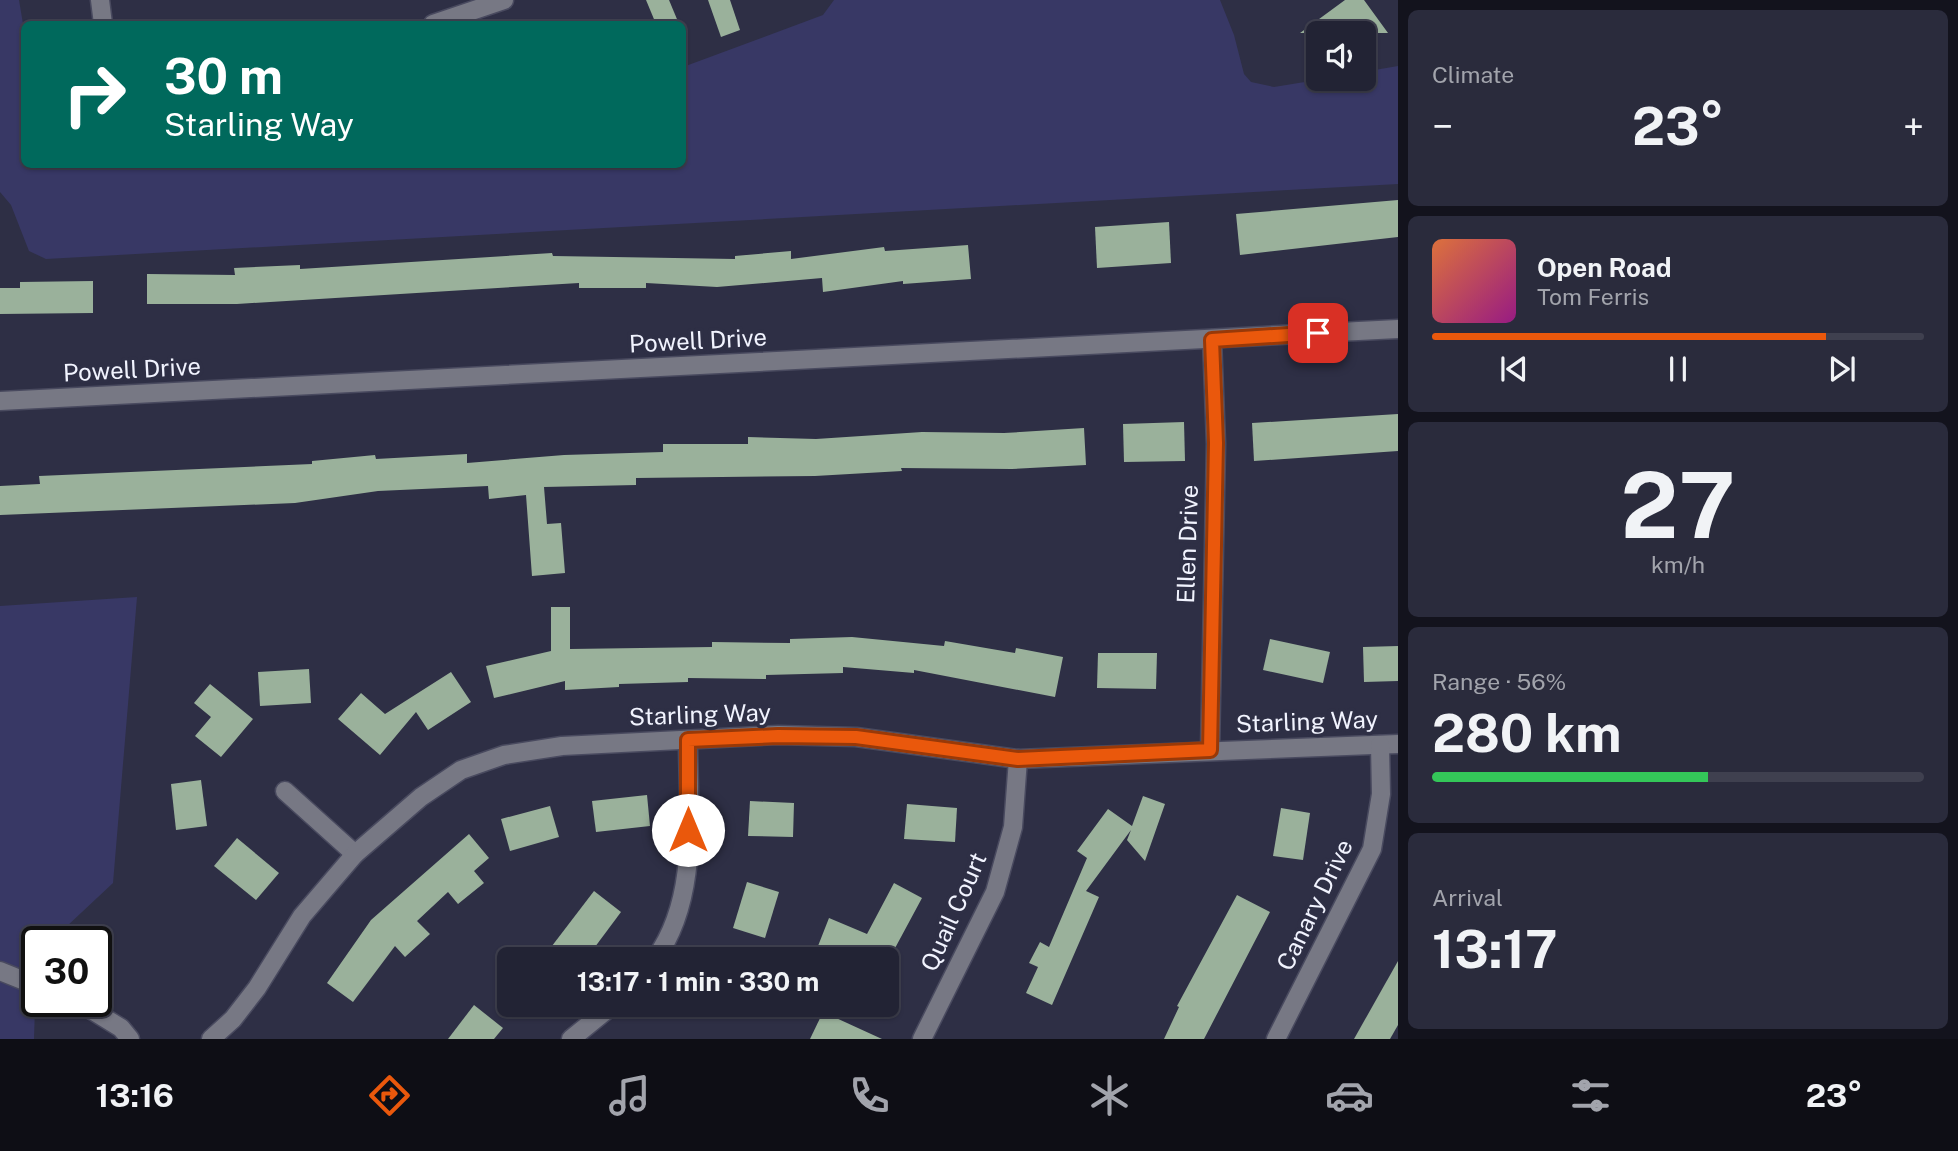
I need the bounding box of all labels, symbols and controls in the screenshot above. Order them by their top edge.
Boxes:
map controls [1306,21,1376,91]
button: sound [1306,21,1376,91]
text: 30 m [164,47,283,105]
icon: right [49,49,140,140]
text: Climate [1432,61,1514,88]
text: 23° [1632,96,1724,157]
text: − [1432,104,1453,149]
text: + [1903,104,1924,149]
text: Starling Way [164,106,354,143]
text: Open Road [1537,252,1672,283]
text: Tom Ferris [1537,283,1649,310]
pin [1288,303,1348,363]
icon: arrive [1299,314,1337,352]
street label: Powell Drive [628,322,768,358]
icon: previous [1495,350,1533,388]
icon: pause [1659,350,1697,388]
icon: next [1823,350,1861,388]
street label: Powell Drive [62,351,202,387]
text: 27 [1621,452,1735,558]
street label: Ellen Drive [1171,484,1203,604]
text: km/h [1651,551,1705,578]
text: Range · 56% [1432,668,1566,695]
street label: Starling Way [628,698,772,730]
text: 280 km [1432,703,1622,764]
street label: Starling Way [1235,705,1379,737]
position arrow [651,793,725,867]
street label: Canary Drive [1270,834,1358,975]
street label: Quail Court [915,848,992,975]
text: Arrival [1432,884,1503,911]
text: 13:17 [1432,919,1558,980]
speed limit sign: 30 [21,926,112,1017]
text: 13:17 · 1 min · 330 m [577,966,819,997]
icon: directions [365,1071,414,1120]
icon: music [605,1071,654,1120]
icon: phone [845,1071,894,1120]
icon: climate [1085,1071,1134,1120]
icon: car [1325,1071,1374,1120]
icon: filters [1566,1071,1615,1120]
text: 13:16 [96,1077,174,1114]
text: 23° [1806,1077,1862,1114]

